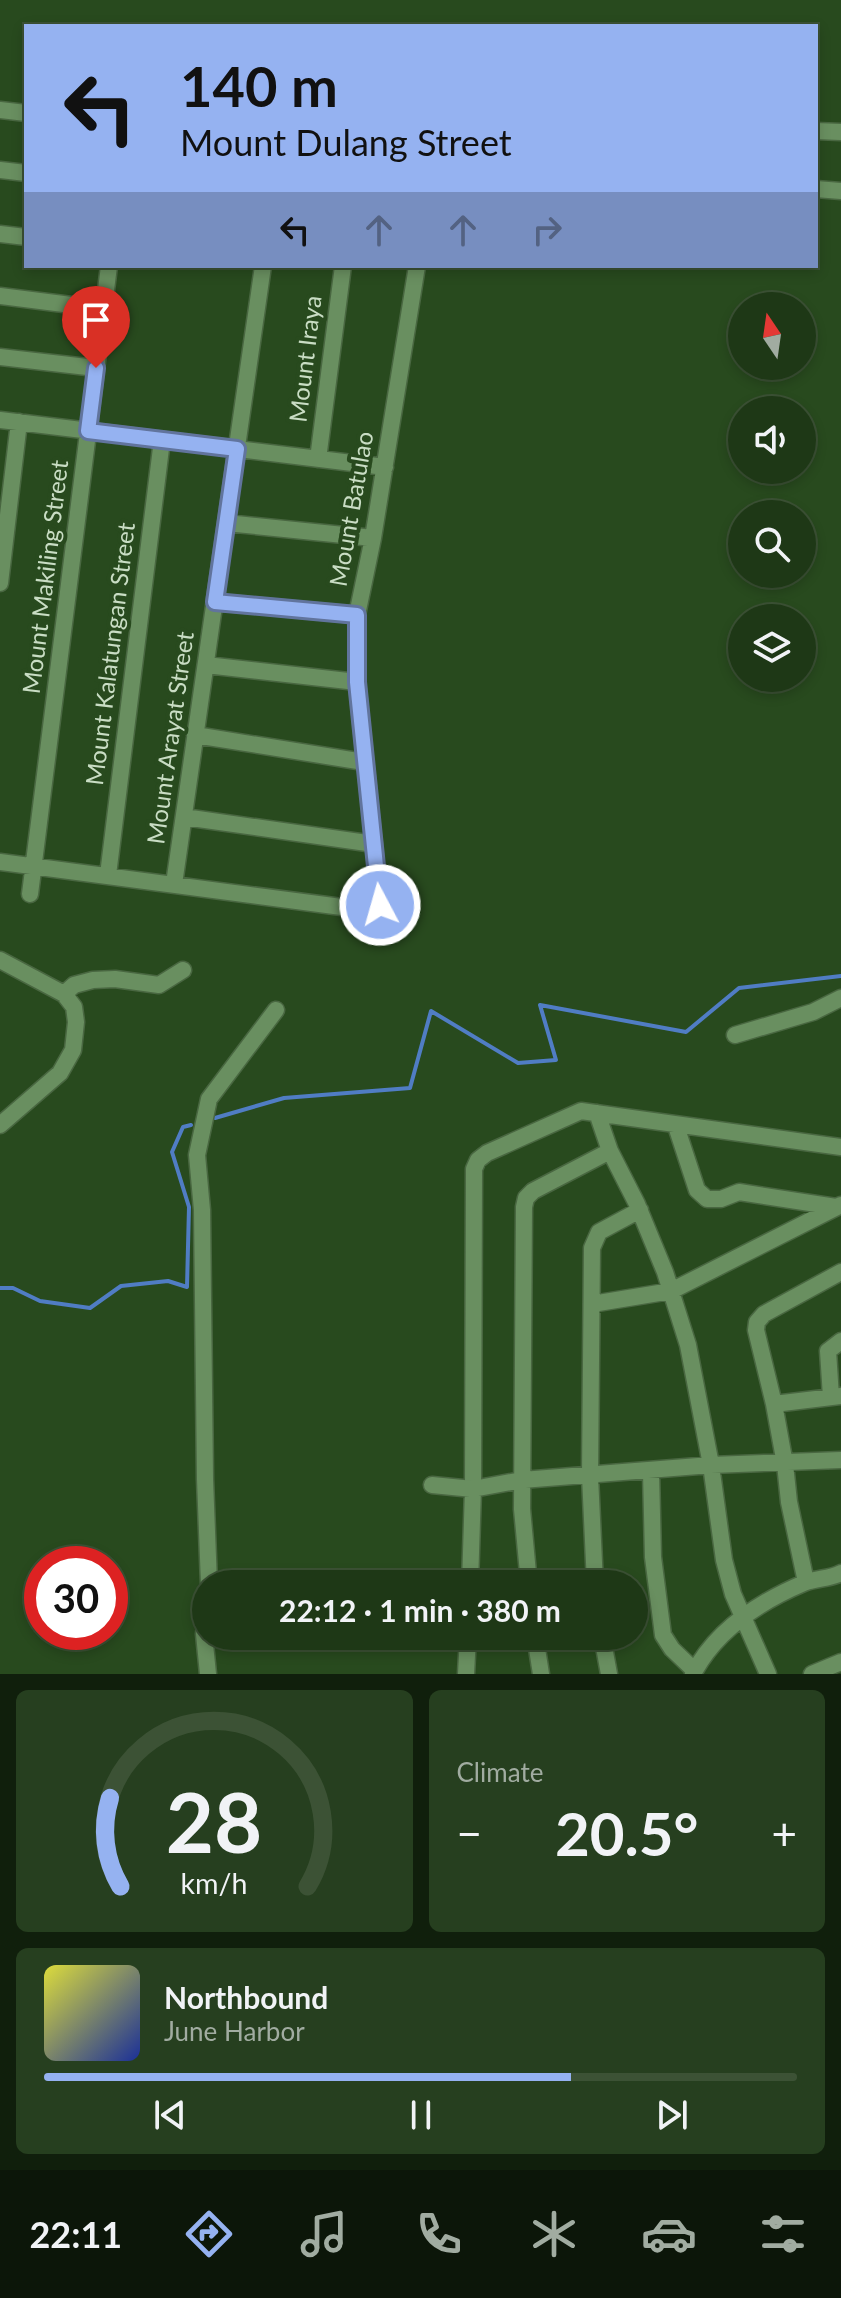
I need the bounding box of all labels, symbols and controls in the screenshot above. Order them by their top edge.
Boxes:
text: 140 m [180,52,338,119]
icon: left [48,56,152,160]
text: Mount Dulang Street [180,120,512,164]
icon: left [273,208,317,252]
icon: ahead [357,208,401,252]
icon: ahead [441,208,485,252]
icon: right [525,208,569,252]
pin [62,286,130,368]
north arrow [728,292,816,380]
map controls [728,292,816,692]
street label: Mount Iraya [282,294,327,424]
icon: arrive [74,298,118,342]
button: sound [728,396,816,484]
street label: Mount Batulao [323,429,378,589]
street label: Mount Makiling Street [16,458,73,695]
button: search [728,500,816,588]
street label: Mount Kalatungan Street [79,520,140,787]
button: layers [728,604,816,692]
street label: Mount Arayat Street [140,629,199,846]
position arrow [338,863,422,947]
speed limit sign: 30 [24,1546,128,1650]
text: 22:12 · 1 min · 380 m [279,1592,561,1628]
text: Climate [457,1756,543,1788]
text: 28 [166,1771,263,1871]
text: 20.5° [555,1797,699,1869]
text: − [457,1807,482,1859]
text: + [771,1807,797,1859]
text: km/h [181,1866,248,1900]
text: Northbound [164,1979,328,2015]
text: June Harbor [164,2015,305,2047]
icon: previous [148,2093,192,2137]
icon: pause [399,2093,443,2137]
icon: next [650,2093,694,2137]
icon: directions [181,2206,237,2262]
icon: music [296,2206,352,2262]
icon: phone [411,2206,467,2262]
icon: climate [526,2206,582,2262]
icon: car [641,2206,697,2262]
icon: filters [755,2206,811,2262]
text: 22:11 [29,2212,122,2256]

